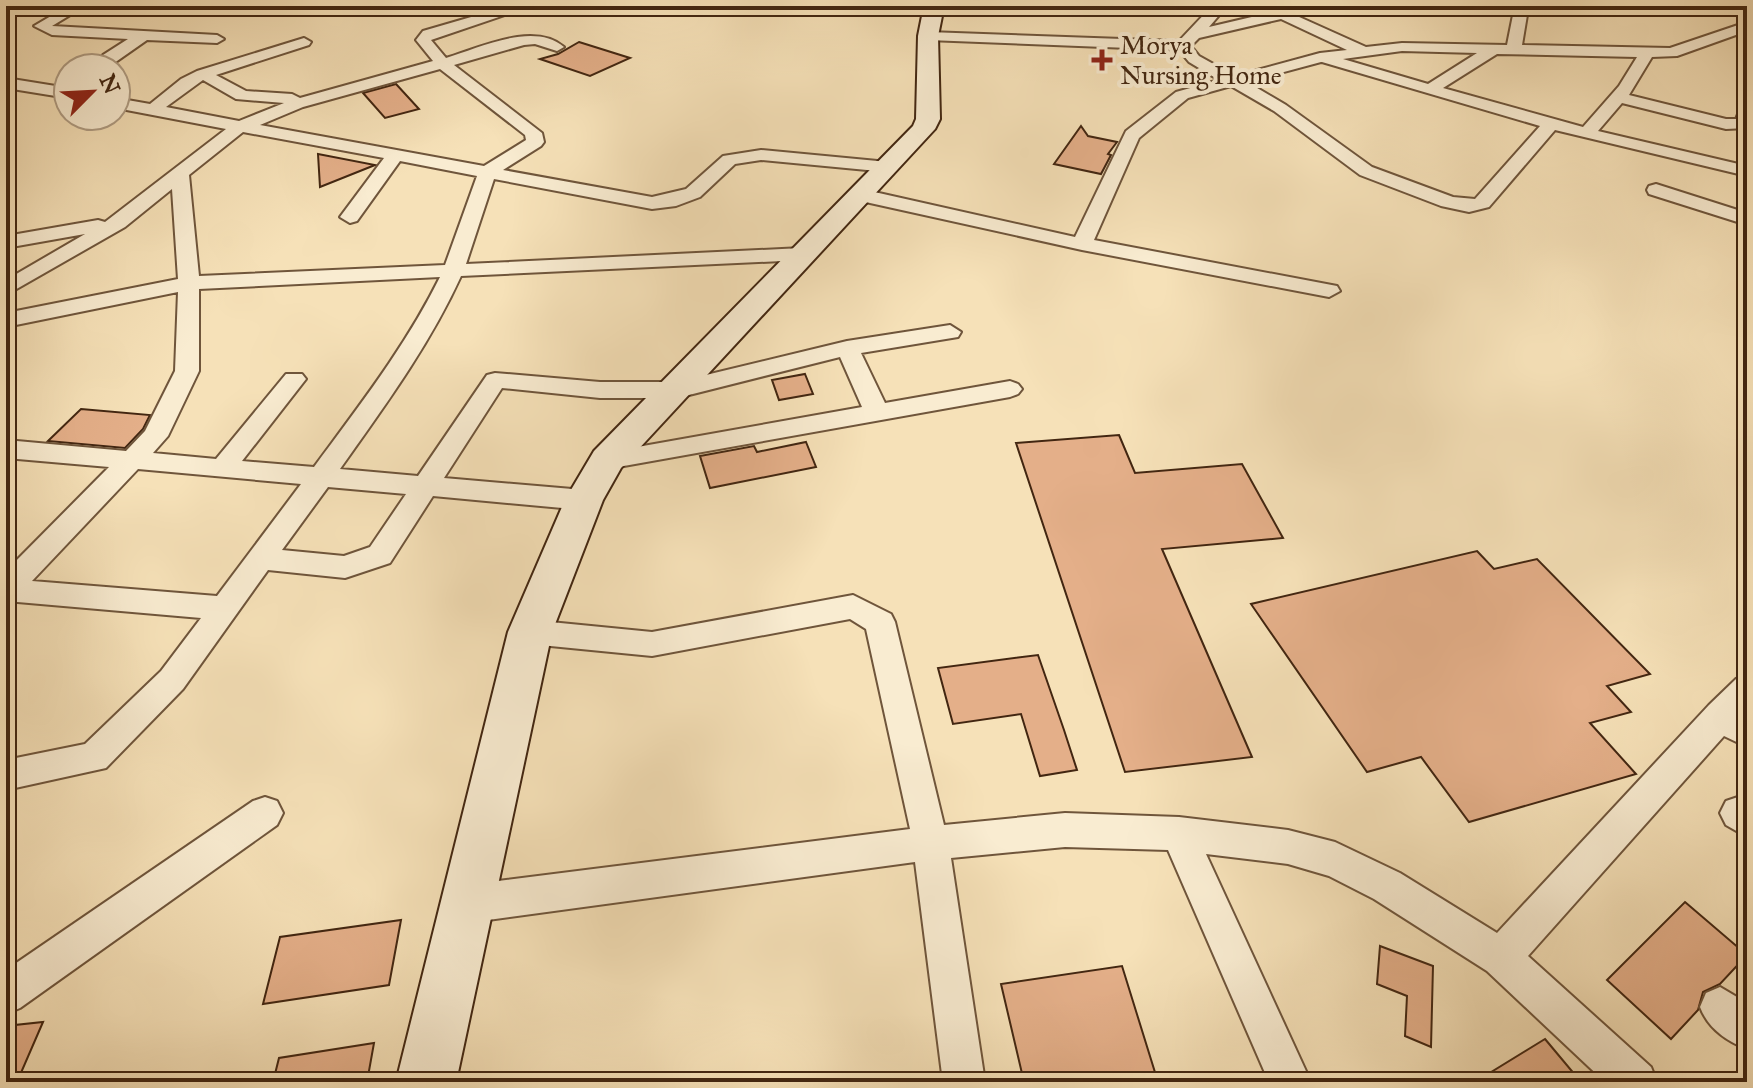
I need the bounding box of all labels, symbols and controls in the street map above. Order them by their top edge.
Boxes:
place label: Morya Nursing Home [1120,29,1282,91]
marker: Morya Nursing Home [1091,49,1113,71]
north arrow [52,52,132,132]
text: N [94,70,126,98]

